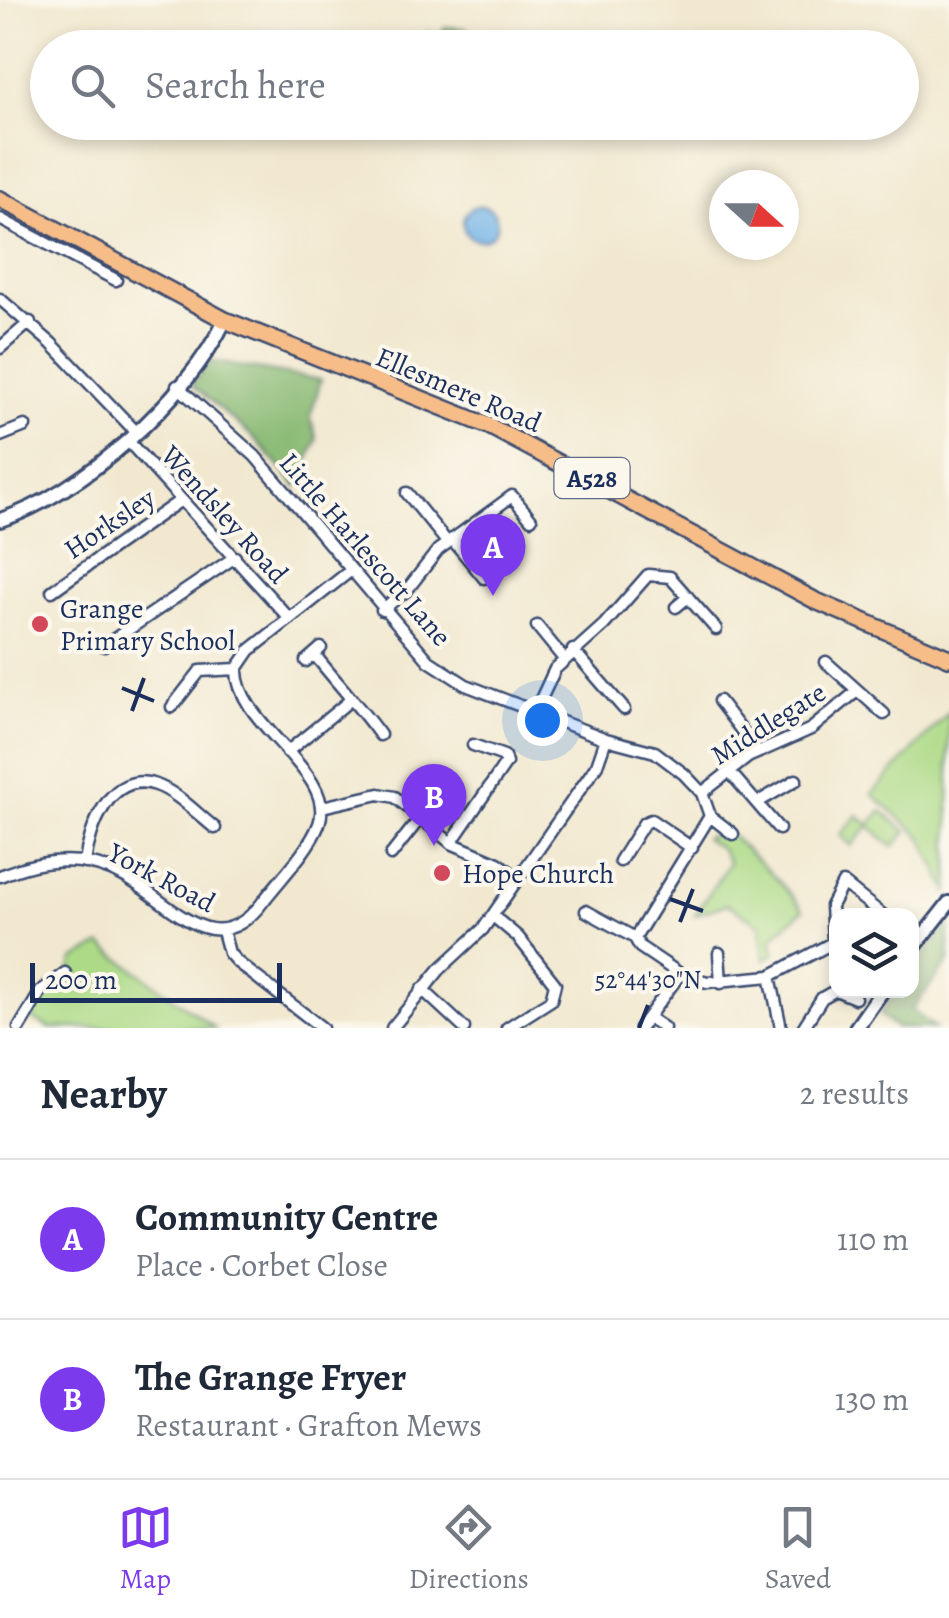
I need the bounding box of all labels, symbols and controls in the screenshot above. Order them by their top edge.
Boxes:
search box [30,30,919,140]
icon: search [65,58,120,113]
text: Search here [145,59,326,111]
north arrow [709,170,799,260]
street label: Ellesmere Road [370,338,548,442]
street label: Wendsley Road [151,437,297,593]
street label: Little Harlescott Lane [271,445,460,655]
road number: A528 [554,458,630,498]
street label: Horksley [57,479,163,568]
pin: A [460,514,526,596]
place label: Grange Primary School [60,590,235,660]
marker: Grange Primary School [29,613,51,635]
street label: Middlegate [704,674,833,774]
your location [517,695,568,746]
pin: B [402,764,466,846]
street label: York Road [100,833,223,922]
place label: Hope Church [462,855,614,893]
marker: Hope Church [431,862,453,884]
map controls [829,908,919,998]
button: layers [829,908,919,998]
scale bar [30,958,282,1003]
text: 200 m [45,961,117,999]
text: 52°44'30"N [595,963,701,997]
text: Nearby [40,1065,167,1122]
text: 2 results [800,1071,909,1115]
text: Community Centre [135,1191,438,1243]
text: A [62,1217,83,1261]
text: 110 m [837,1217,909,1261]
text: Place · Corbet Close [135,1243,388,1287]
text: The Grange Fryer [135,1351,406,1403]
text: B [62,1377,83,1421]
text: 130 m [835,1377,909,1421]
text: Restaurant · Grafton Mews [135,1403,482,1447]
tab: Map [118,1500,173,1598]
tab: Directions [409,1500,529,1598]
tab: Saved [765,1500,831,1598]

